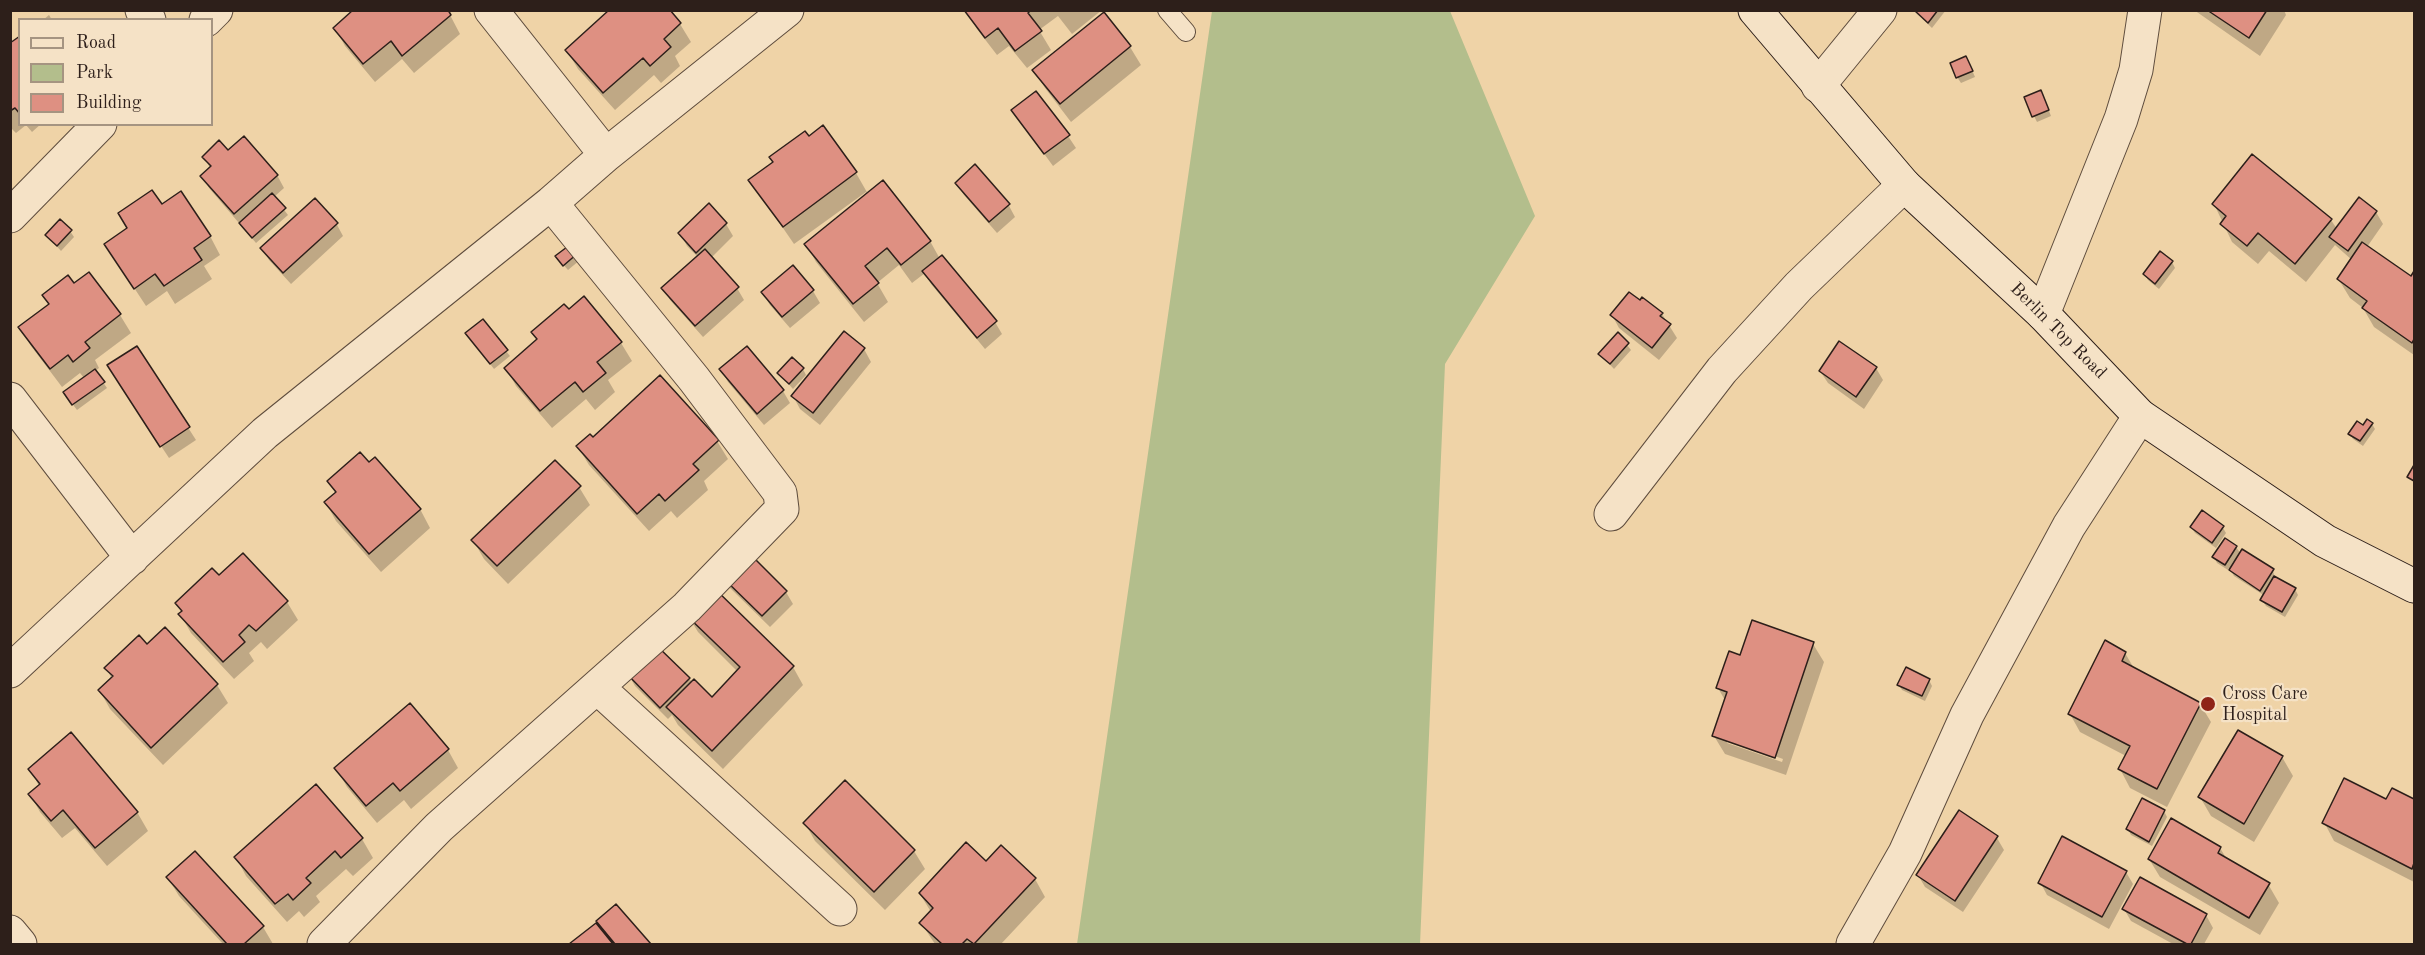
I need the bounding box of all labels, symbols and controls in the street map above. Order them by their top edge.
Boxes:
legend [18,18,213,126]
text: Road [76,34,116,52]
text: Park [76,64,113,82]
text: Building [76,94,141,112]
street label: Berlin Top Road [2005,278,2111,384]
place label: Cross Care Hospital [2222,683,2308,726]
marker: Cross Care Hospital [2199,695,2217,713]

